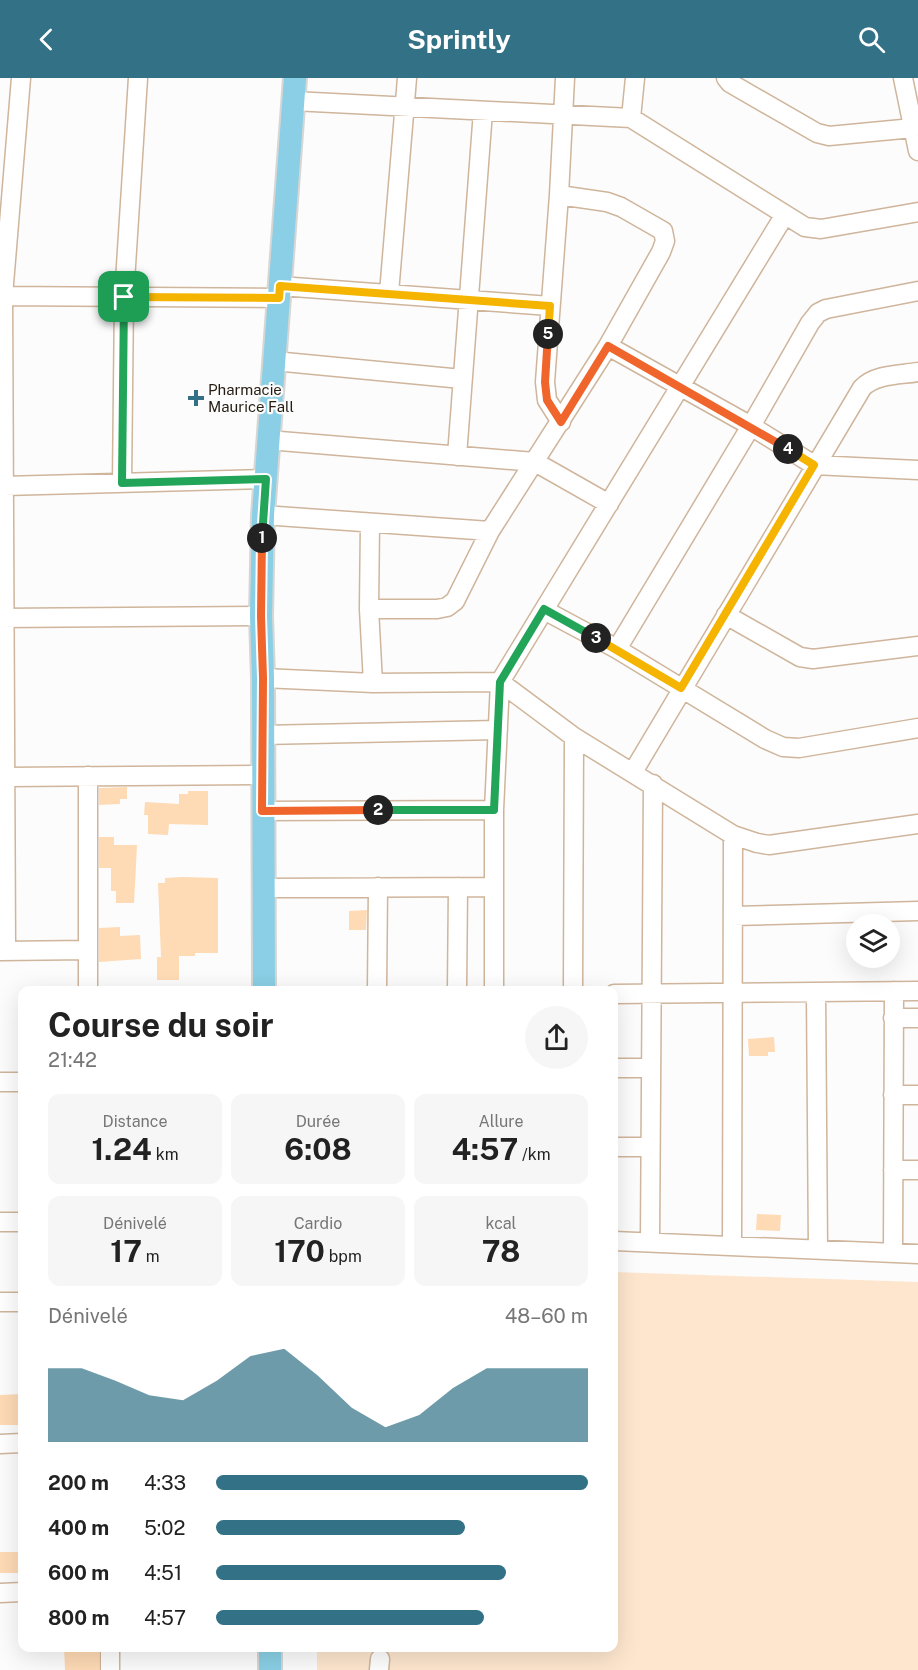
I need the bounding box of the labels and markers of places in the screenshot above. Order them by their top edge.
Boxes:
pin [98,271,149,322]
pin: 5 [533,319,563,349]
place label: Pharmacie Maurice Fall [208,381,294,415]
marker: Pharmacie Maurice Fall [189,391,203,405]
pin: 4 [773,434,803,464]
pin: 1 [247,523,277,553]
pin: 3 [581,623,611,653]
pin: 2 [363,795,393,825]

